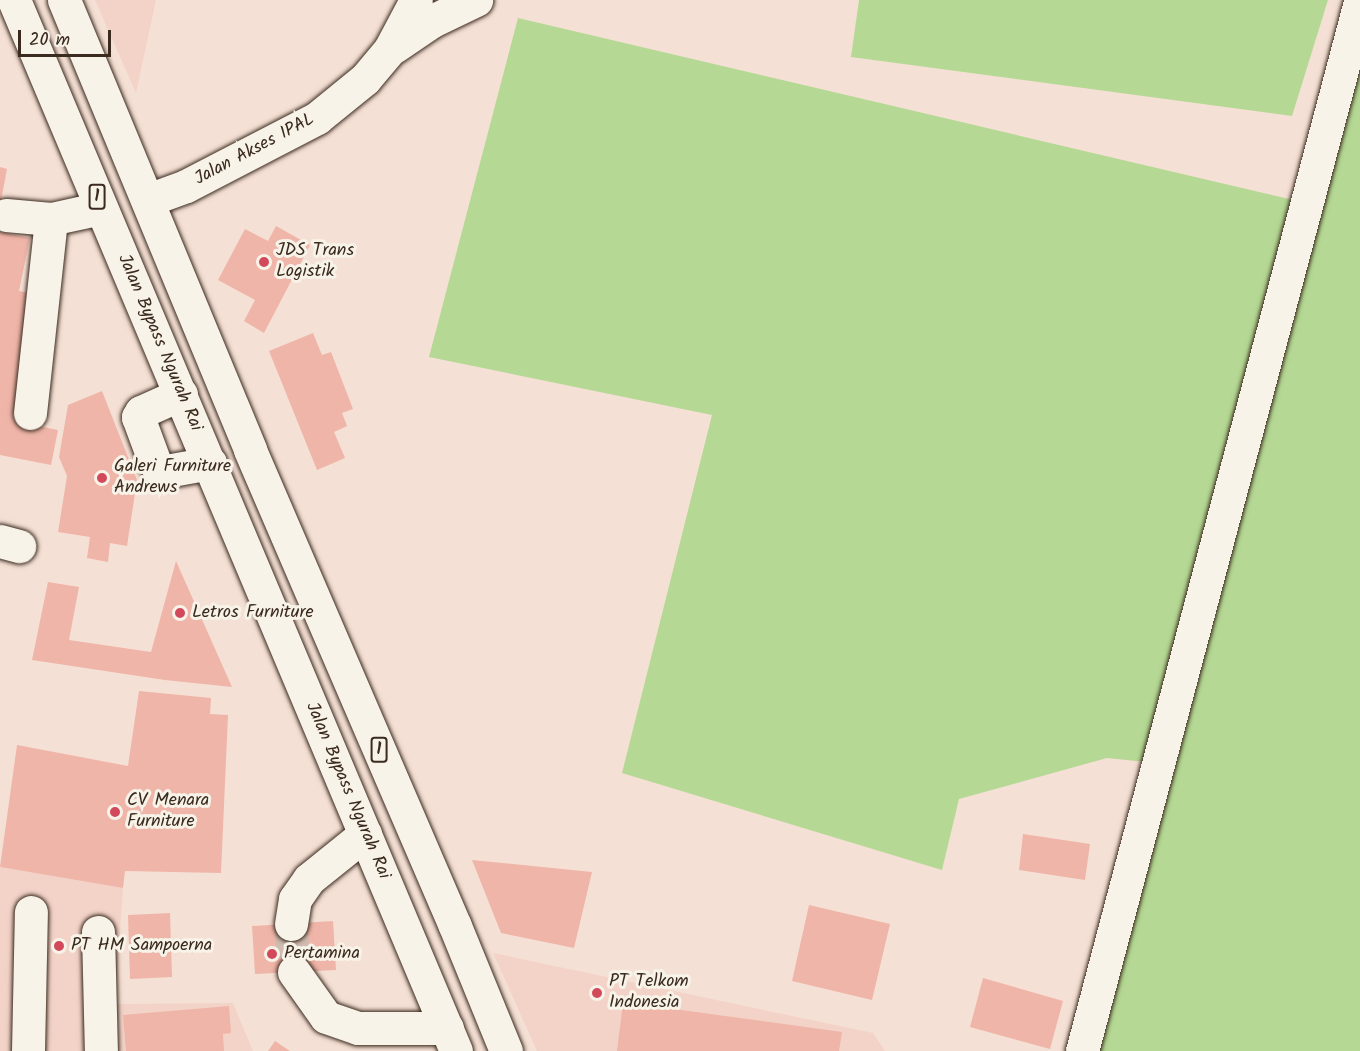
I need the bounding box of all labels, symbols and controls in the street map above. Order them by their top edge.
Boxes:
scale bar [21,18,114,56]
text: 20 m [29,26,70,55]
street label: Jalan Akses IPAL [191,109,319,191]
road number: 1 [88,184,106,210]
place label: JDS Trans Logistik [276,241,354,284]
street label: Jalan Bypass Ngurah Rai [112,251,206,435]
marker: JDS Trans Logistik [257,255,271,269]
place label: Galeri Furniture Andrews [114,457,231,500]
marker: Galeri Furniture Andrews [95,471,109,485]
place label: Letros Furniture [192,602,313,624]
marker: Letros Furniture [173,606,187,620]
street label: Jalan Bypass Ngurah Rai [300,699,394,883]
road number: 1 [370,737,388,763]
place label: CV Menara Furniture [127,791,209,834]
marker: CV Menara Furniture [108,805,122,819]
place label: PT HM Sampoerna [71,935,212,957]
marker: PT HM Sampoerna [52,939,66,953]
place label: Pertamina [284,943,360,965]
marker: Pertamina [265,947,279,961]
place label: PT Telkom Indonesia [609,972,689,1014]
marker: PT Telkom Indonesia [590,986,604,1000]

